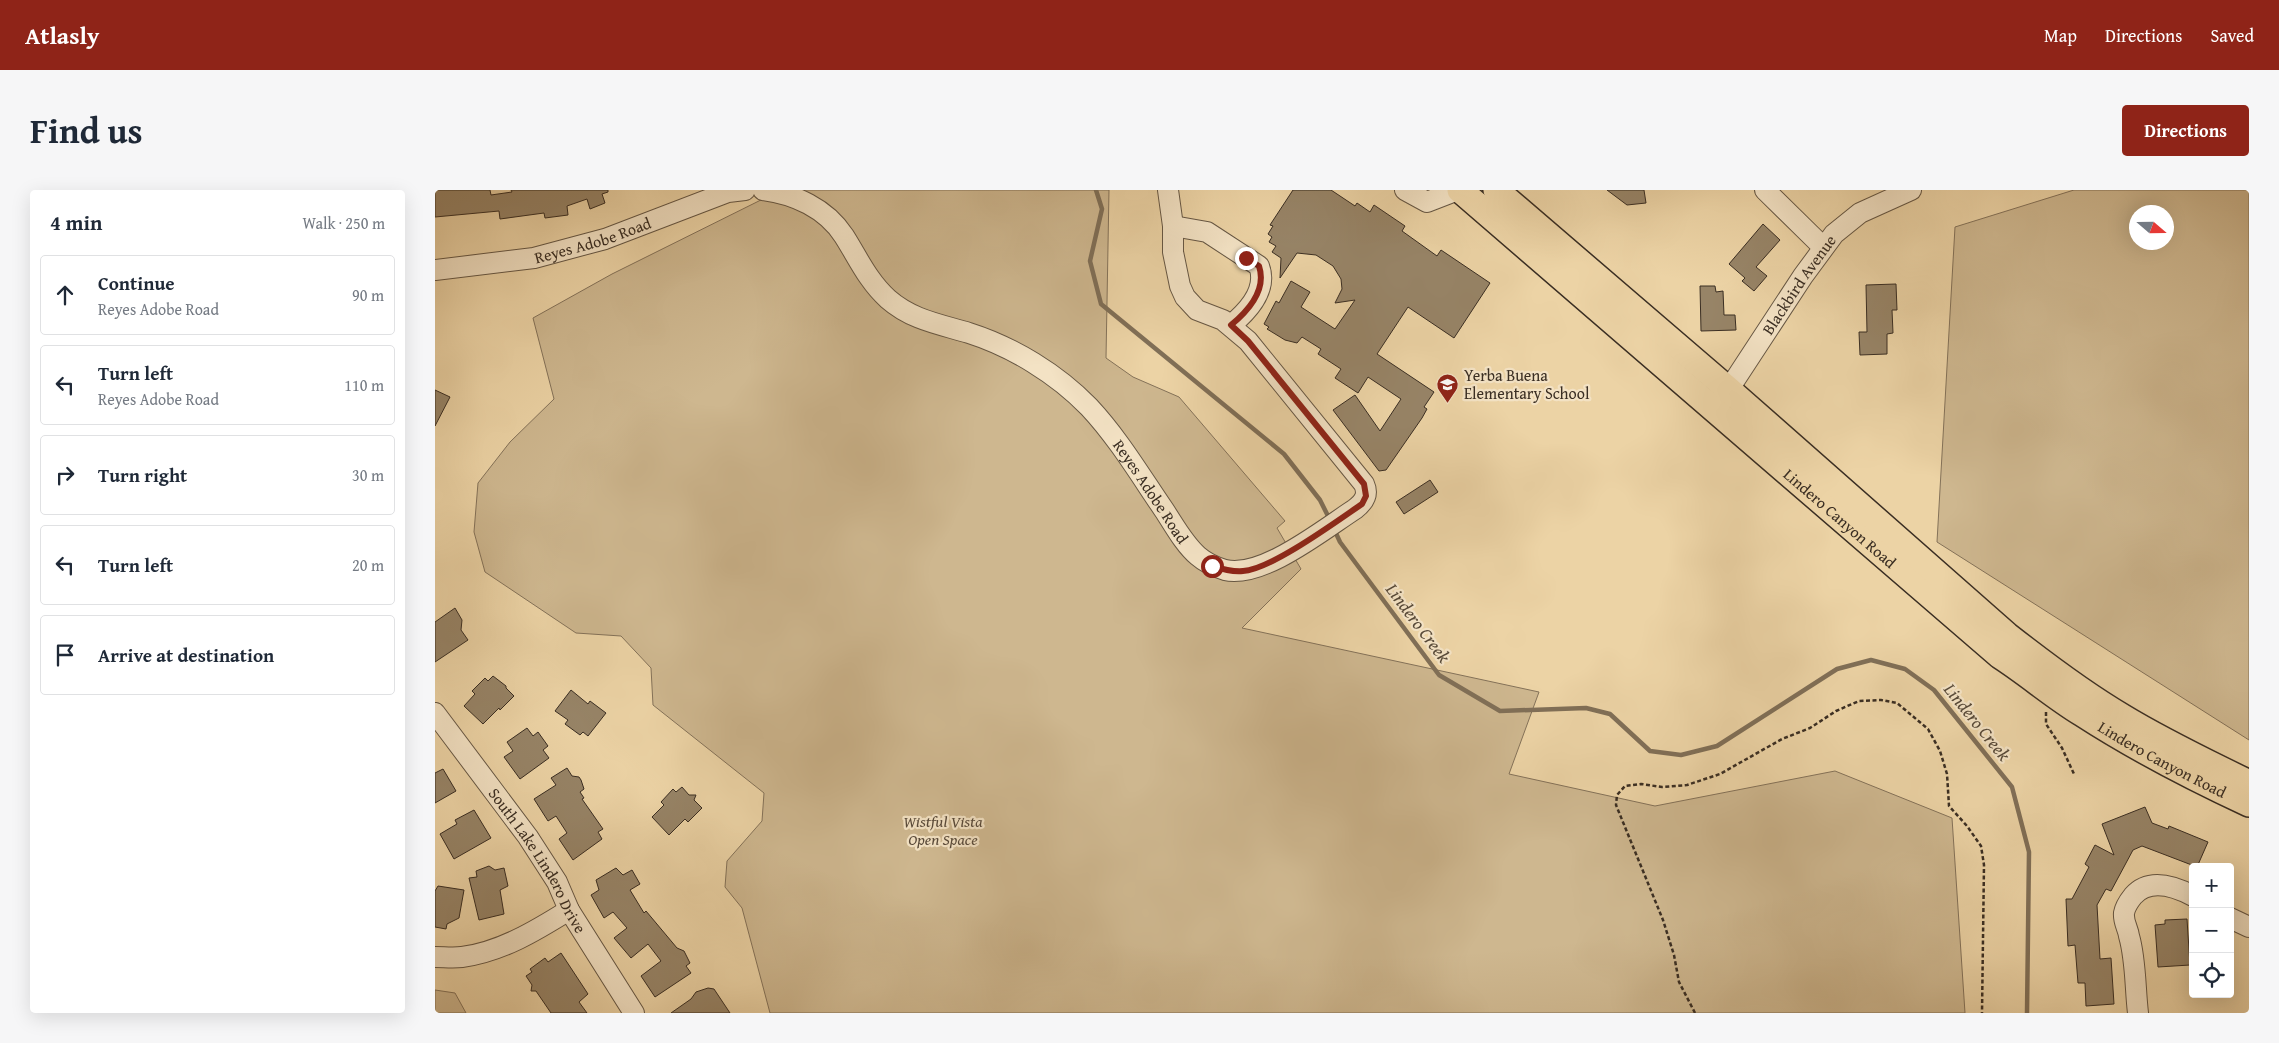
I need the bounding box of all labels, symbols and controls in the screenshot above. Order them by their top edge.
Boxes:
text: Atlasly [25,18,99,53]
text: Map [2044,22,2077,49]
text: Directions [2105,22,2182,49]
text: Saved [2210,22,2254,49]
text: Find us [30,105,143,156]
button: Directions [2122,105,2249,156]
north arrow [2129,205,2174,250]
text: 4 min [50,207,102,238]
street label: Reyes Adobe Road [532,210,655,269]
text: Walk · 250 m [302,211,385,235]
street label: Blackbird Avenue [1756,230,1842,339]
route end [1235,247,1258,270]
text: Continue [98,269,175,297]
icon: ahead [51,281,79,309]
text: 90 m [352,283,384,307]
text: Reyes Adobe Road [98,297,219,321]
text: Turn left [98,359,173,387]
place label: Yerba Buena Elementary School [1464,363,1590,405]
icon: left [51,371,79,399]
school or university icon: Yerba Buena Elementary School [1436,372,1460,403]
text: 110 m [344,373,384,397]
text: Reyes Adobe Road [98,387,219,411]
street label: Reyes Adobe Road [1107,434,1195,549]
icon: right [51,461,79,489]
text: Turn right [98,461,187,489]
street label: Lindero Canyon Road [1778,462,1902,574]
text: 30 m [352,463,384,487]
icon: left [51,551,79,579]
text: Turn left [98,551,173,579]
text: 20 m [352,553,384,577]
route start [1201,555,1224,578]
water label: Lindero Creek [1379,576,1458,669]
icon: arrive [51,641,79,669]
text: Arrive at destination [98,641,274,669]
water label: Lindero Creek [1937,676,2018,767]
street label: Lindero Canyon Road [2094,715,2231,804]
street label: South Lake Lindero Drive [483,782,593,938]
park label: Wistful Vista Open Space [903,809,983,851]
map controls [2189,863,2234,998]
button: + [2189,863,2234,908]
button: − [2189,908,2234,953]
button: locate [2189,953,2234,998]

